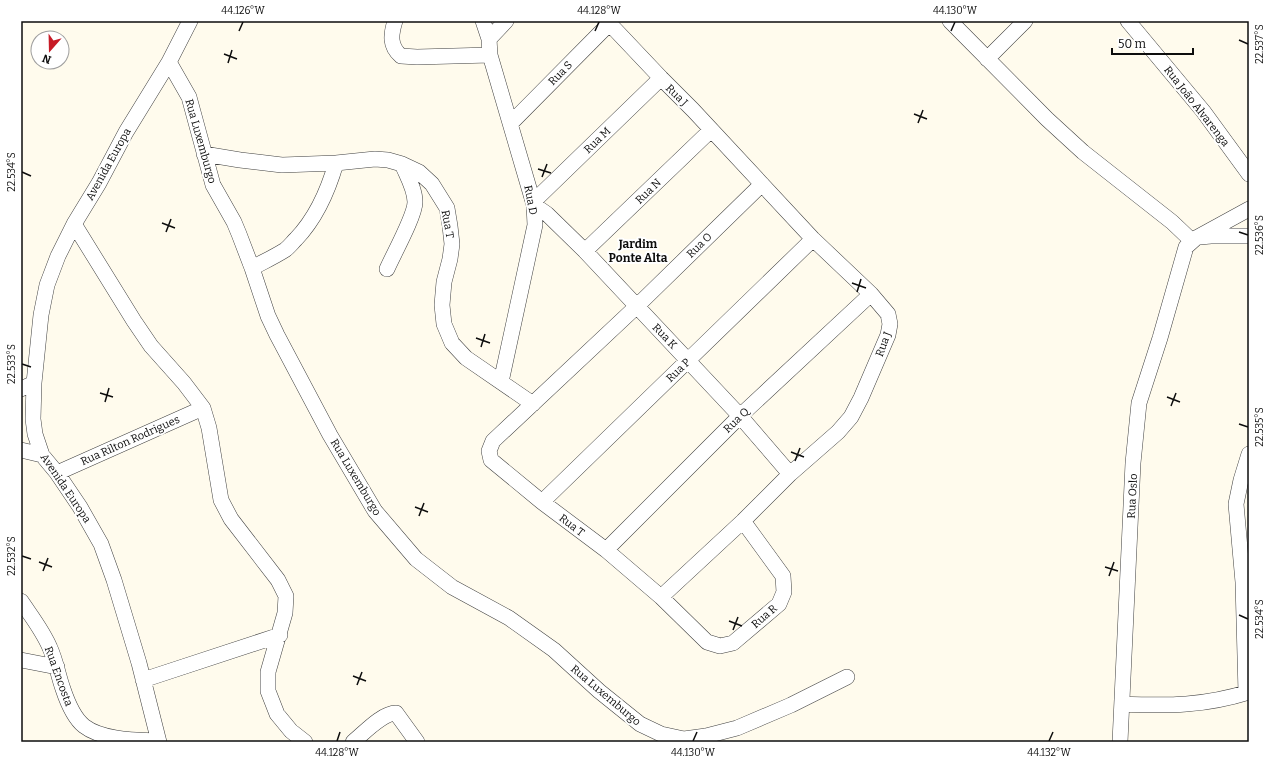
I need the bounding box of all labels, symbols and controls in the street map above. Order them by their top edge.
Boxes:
text: 44.126°W [221,5,265,17]
text: 44.128°W [577,5,622,17]
text: 44.130°W [933,5,978,17]
text: 22.537°S [1254,24,1266,64]
north arrow [30,30,70,70]
scale bar [1112,30,1193,56]
text: 50 m [1118,37,1147,51]
text: N [40,51,53,66]
street label: Rua S [546,59,575,88]
street label: Rua João Alvarenga [1161,64,1232,149]
street label: Rua J [663,82,691,109]
street label: Rua Luxemburgo [182,97,219,185]
street label: Rua M [581,124,613,156]
street label: Avenida Europa [83,126,134,203]
text: 22.534°S [6,152,18,192]
street label: Rua N [633,176,664,207]
street label: Rua D [521,184,540,216]
street label: Rua T [439,209,456,240]
text: 22.536°S [1254,215,1266,255]
street label: Rua O [684,230,715,261]
district label: Jardim Ponte Alta [609,237,668,265]
street label: Rua K [650,321,680,352]
street label: Rua J [873,330,894,359]
text: 22.533°S [6,344,18,384]
street label: Rua P [664,355,693,385]
street label: Rua Q [721,405,752,436]
text: 22.535°S [1254,407,1266,447]
street label: Rua Rilton Rodrigues [79,413,182,468]
street label: Rua Luxemburgo [328,437,384,518]
street label: Avenida Europa [38,451,94,525]
street label: Rua Oslo [1125,473,1140,519]
street label: Rua T [556,512,587,540]
text: 22.532°S [6,536,18,576]
text: 22.534°S [1254,599,1266,639]
street label: Rua R [749,601,780,631]
street label: Rua Encosta [42,644,75,708]
street label: Rua Luxemburgo [568,662,643,728]
text: 44.128°W [315,747,360,759]
text: 44.130°W [671,747,716,759]
text: 44.132°W [1027,747,1071,759]

